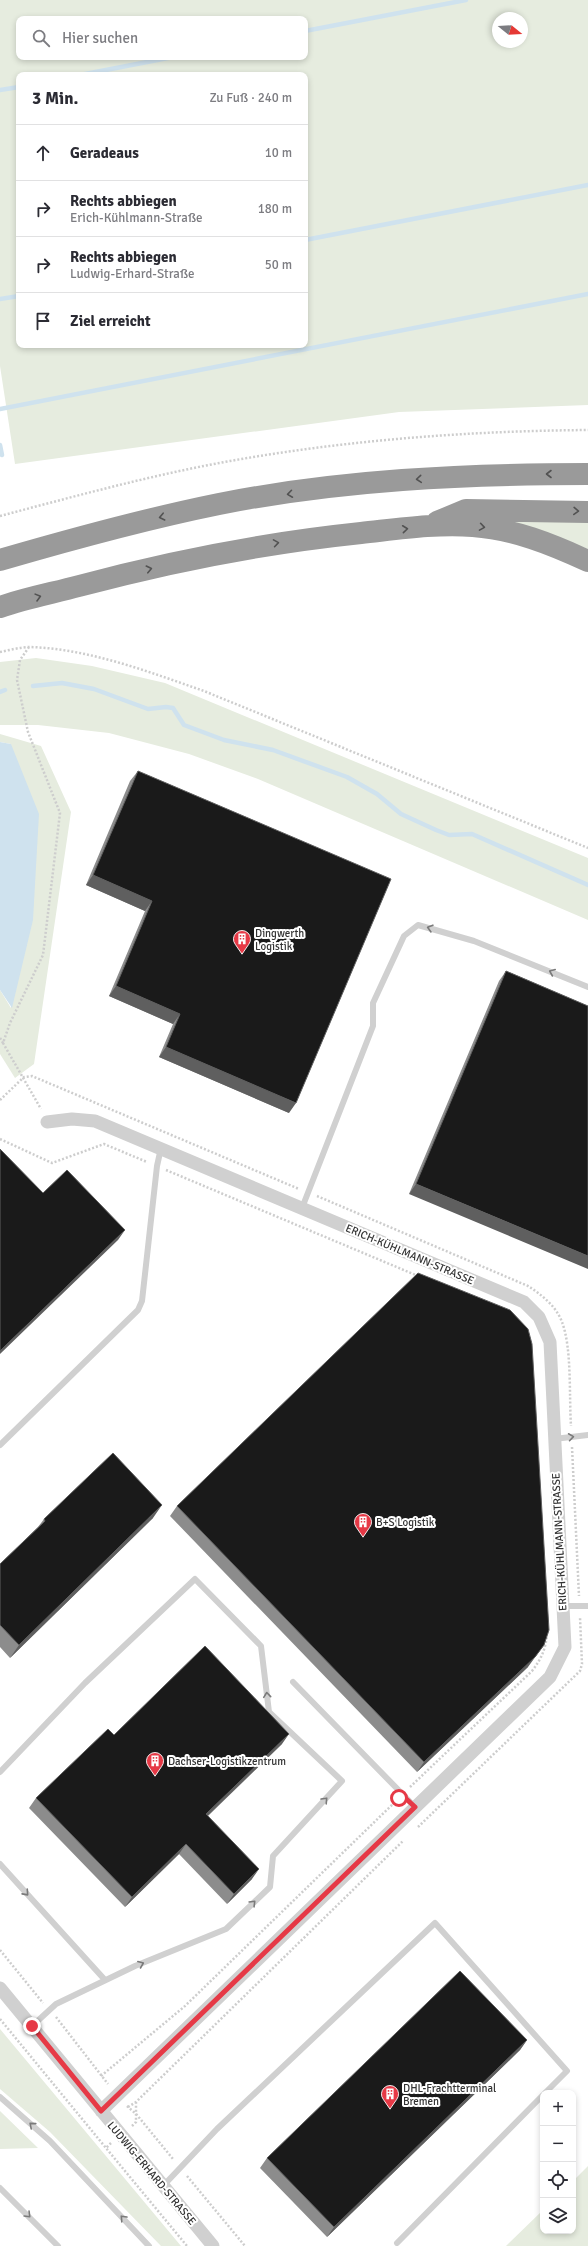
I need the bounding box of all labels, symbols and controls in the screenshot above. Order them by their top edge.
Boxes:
north arrow [492,12,528,48]
search box [16,16,308,60]
icon: search [30,27,52,49]
text: Hier suchen [62,29,138,47]
text: 3 Min. [32,88,78,109]
text: Zu Fuß · 240 m [209,90,292,106]
icon: ahead [32,142,54,164]
text: Geradeaus [70,144,139,162]
text: 10 m [265,145,292,161]
text: Rechts abbiegen [70,192,177,210]
icon: right [32,198,54,220]
text: 180 m [258,201,292,217]
text: Erich-Kühlmann-Straße [70,210,203,226]
text: Rechts abbiegen [70,248,177,266]
icon: right [32,254,54,276]
text: 50 m [265,257,292,273]
text: Ludwig-Erhard-Straße [70,266,195,282]
icon: arrive [32,310,54,332]
text: Ziel erreicht [70,312,151,330]
one-way arrow [546,470,552,478]
one-way arrow [416,474,422,483]
one-way arrow [287,489,293,498]
one-way arrow [573,507,580,516]
one-way arrow [159,512,165,520]
one-way arrow [479,522,485,531]
one-way arrow [402,524,409,533]
one-way arrow [273,539,279,548]
one-way arrow [146,565,152,573]
one-way arrow [34,593,41,601]
one-way arrow [427,924,434,933]
place label: Dingwerth Logistik [255,927,304,953]
building icon: Dingwerth Logistik [232,929,252,954]
one-way arrow [549,969,556,977]
street label: ERICH-KÜHLMANN-STRASSE [344,1221,476,1287]
one-way arrow [568,1433,574,1442]
street label: ERICH-KÜHLMANN-STRASSE [548,1473,570,1611]
building icon: B+S Logistik [353,1512,373,1537]
place label: B+S Logistik [376,1516,435,1529]
one-way arrow [262,1692,271,1698]
building icon: Dachser-Logistikzentrum [145,1751,165,1776]
place label: Dachser-Logistikzentrum [168,1755,286,1768]
route start [390,1789,408,1807]
one-way arrow [320,1797,328,1805]
one-way arrow [22,1888,29,1896]
one-way arrow [248,1900,256,1908]
one-way arrow [137,1960,144,1968]
route end [23,2017,41,2035]
place label: DHL-Frachtterminal Bremen [403,2082,496,2108]
building icon: DHL-Frachtterminal Bremen [380,2084,400,2109]
map controls [540,2090,576,2234]
button: + [540,2090,576,2126]
street label: LUDWIG-ERHARD-STRASSE [105,2119,199,2228]
one-way arrow [29,2122,36,2129]
button: − [540,2126,576,2162]
button: locate [540,2162,576,2198]
button: layers [540,2198,576,2234]
one-way arrow [23,2210,31,2218]
one-way arrow [120,2215,127,2223]

